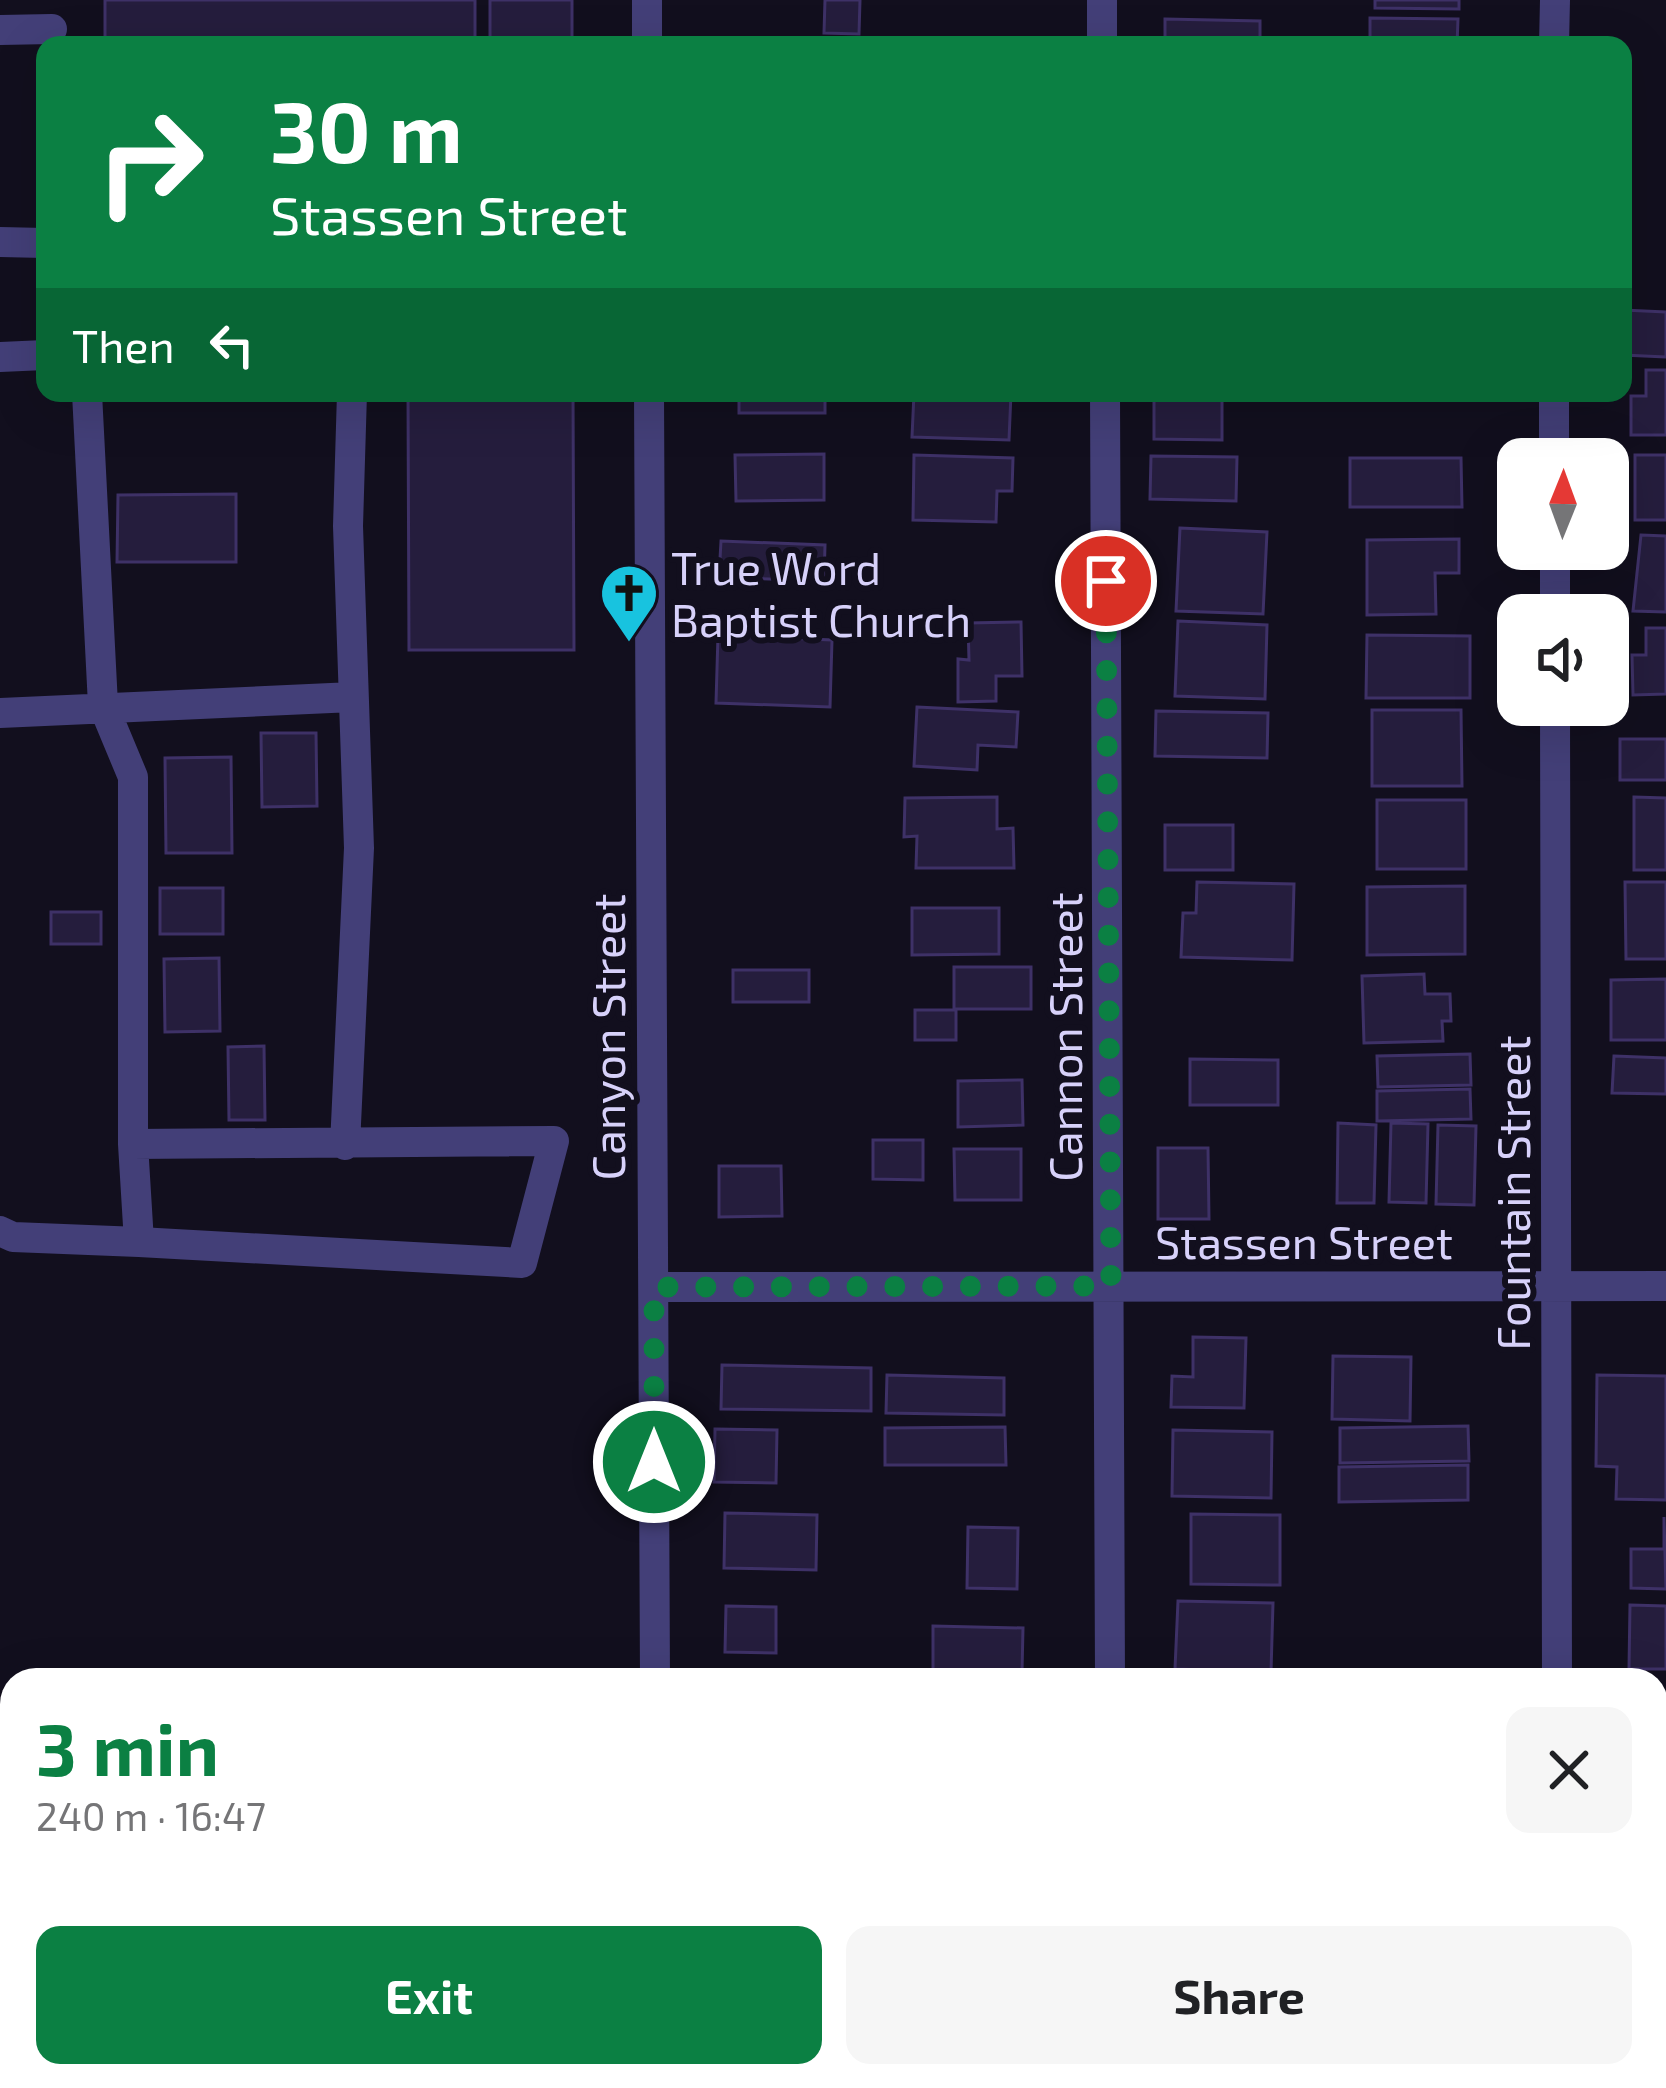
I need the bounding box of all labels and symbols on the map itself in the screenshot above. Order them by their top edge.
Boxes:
north arrow [1497,438,1629,570]
pin [1055,530,1157,632]
place label: True Word Baptist Church [671,540,971,646]
church icon: True Word Baptist Church [598,562,660,644]
street label: Cannon Street [1037,892,1091,1182]
street label: Canyon Street [580,894,634,1180]
street label: Fountain Street [1485,1035,1539,1351]
street label: Stassen Street [1155,1214,1453,1268]
position arrow [591,1399,717,1525]

